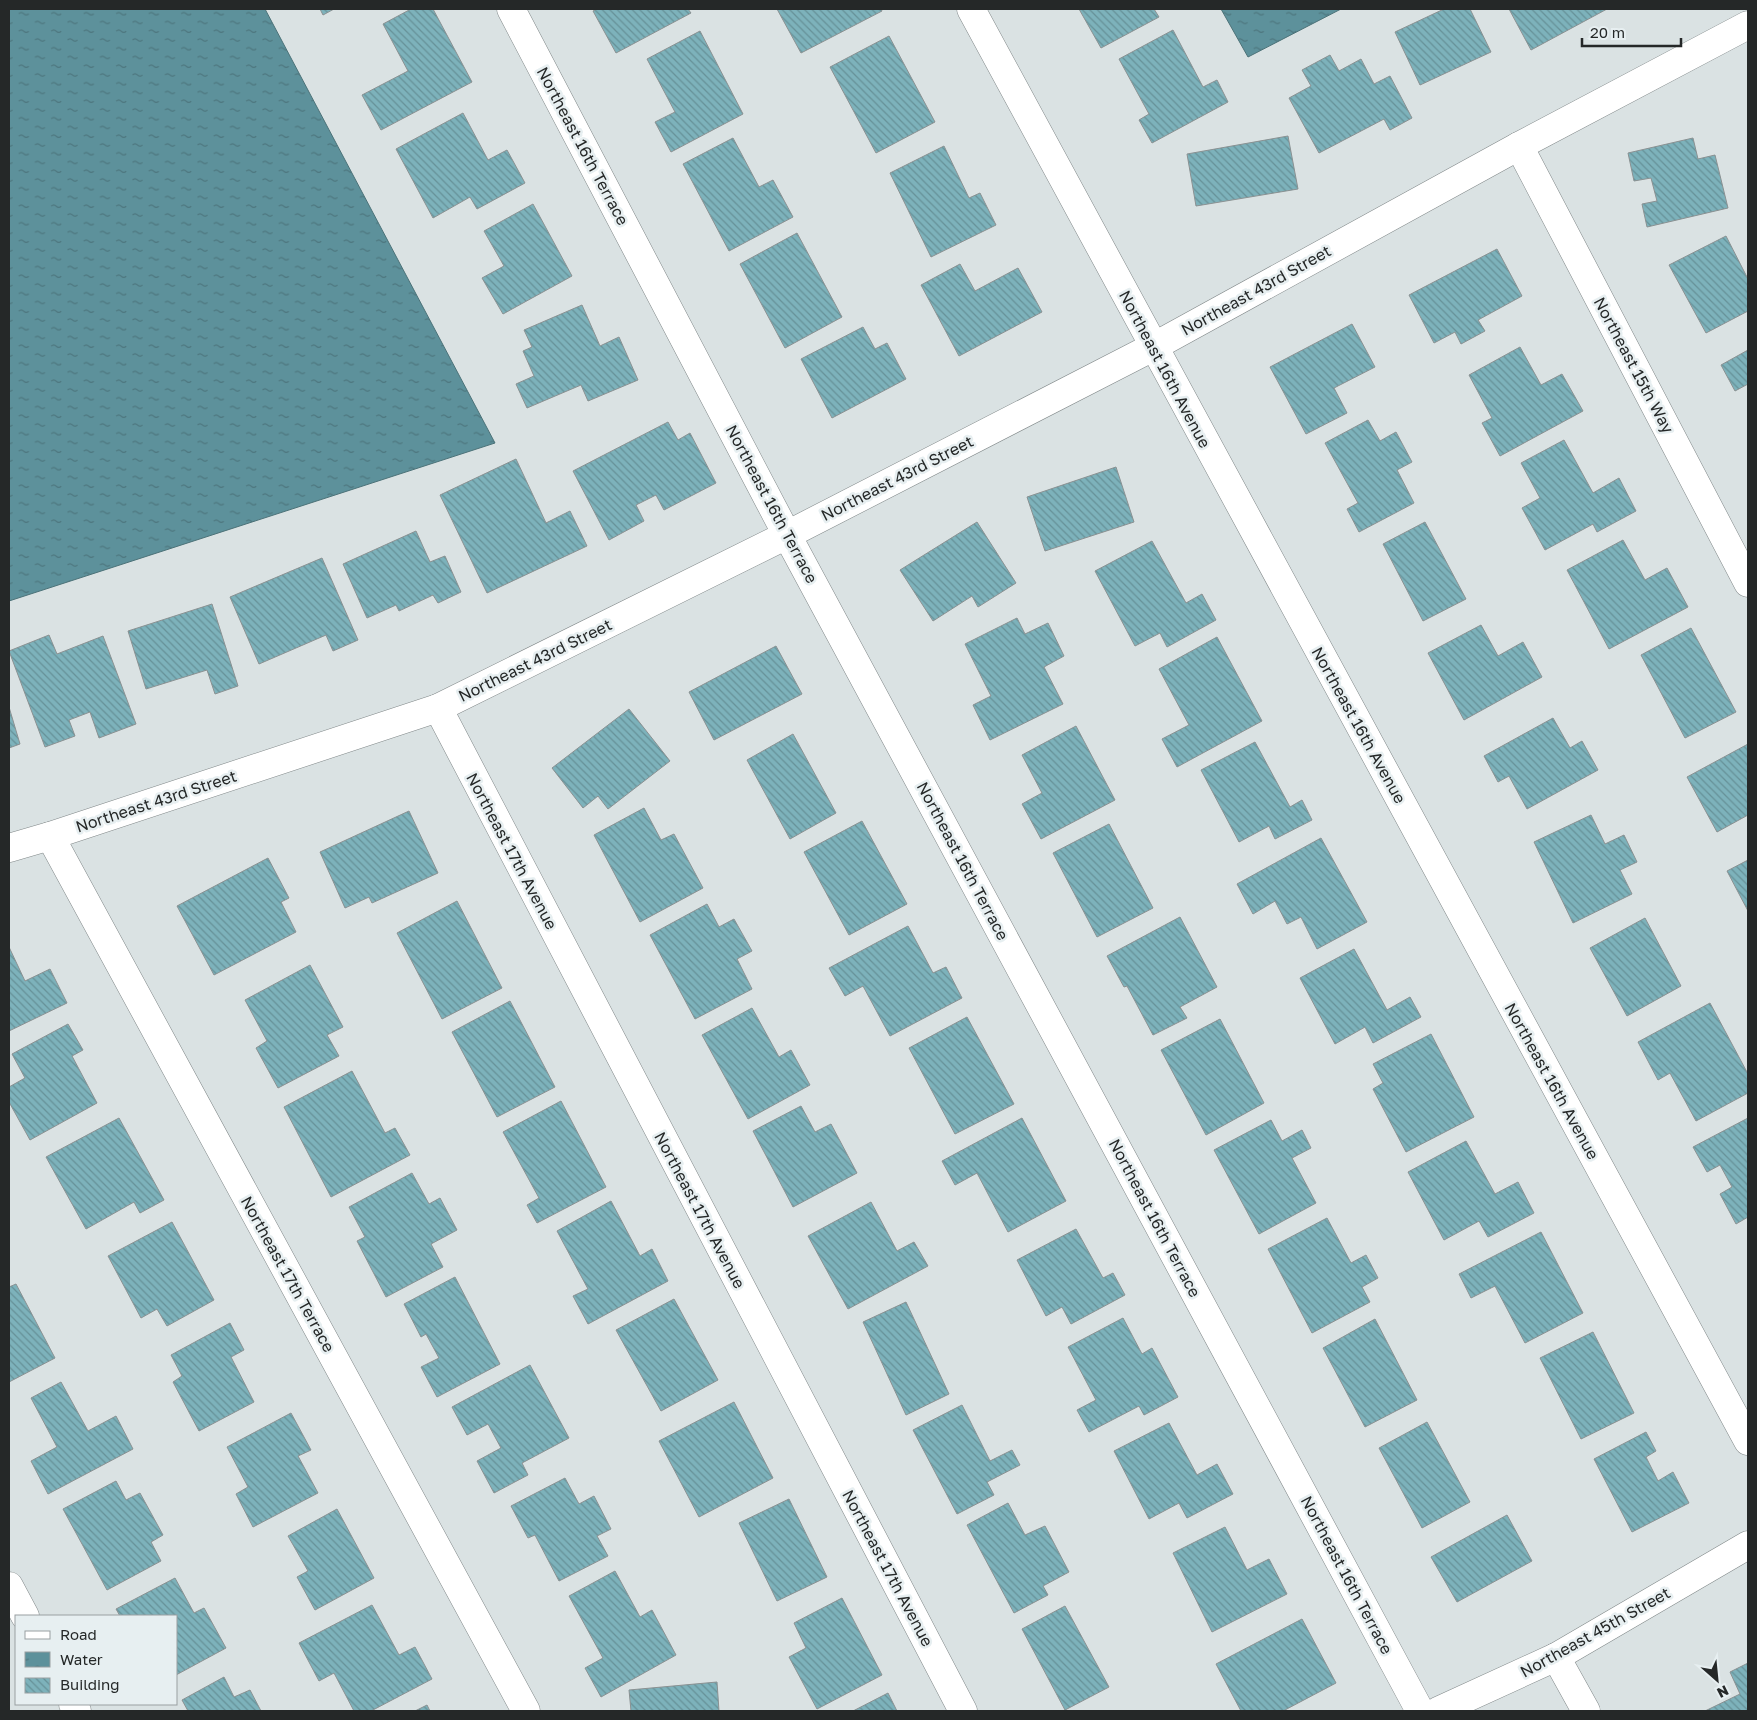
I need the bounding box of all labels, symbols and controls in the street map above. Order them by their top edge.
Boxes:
scale bar [1582,15,1681,47]
text: 20 m [1590,23,1625,41]
street label: Northeast 16th Terrace [533,63,633,229]
street label: Northeast 43rd Street [1178,240,1334,340]
street label: Northeast 16th Avenue [1115,287,1215,451]
street label: Northeast 15th Way [1590,293,1678,437]
street label: Northeast 16th Terrace [722,421,822,587]
street label: Northeast 43rd Street [818,431,976,525]
street label: Northeast 43rd Street [455,614,615,706]
street label: Northeast 16th Avenue [1308,643,1410,807]
street label: Northeast 43rd Street [73,766,239,836]
street label: Northeast 17th Avenue [462,769,562,933]
street label: Northeast 16th Terrace [913,778,1013,944]
street label: Northeast 16th Avenue [1501,999,1603,1163]
street label: Northeast 17th Avenue [650,1128,750,1292]
street label: Northeast 16th Terrace [1105,1135,1205,1301]
street label: Northeast 17th Terrace [237,1192,339,1356]
street label: Northeast 17th Avenue [838,1486,938,1650]
street label: Northeast 16th Terrace [1297,1492,1397,1658]
street label: Northeast 45th Street [1517,1582,1673,1682]
legend [15,1615,178,1705]
text: Road [60,1625,97,1643]
text: Water [60,1650,103,1668]
north arrow [1692,1655,1742,1705]
text: Building [60,1675,120,1693]
text: N [1715,1682,1732,1702]

